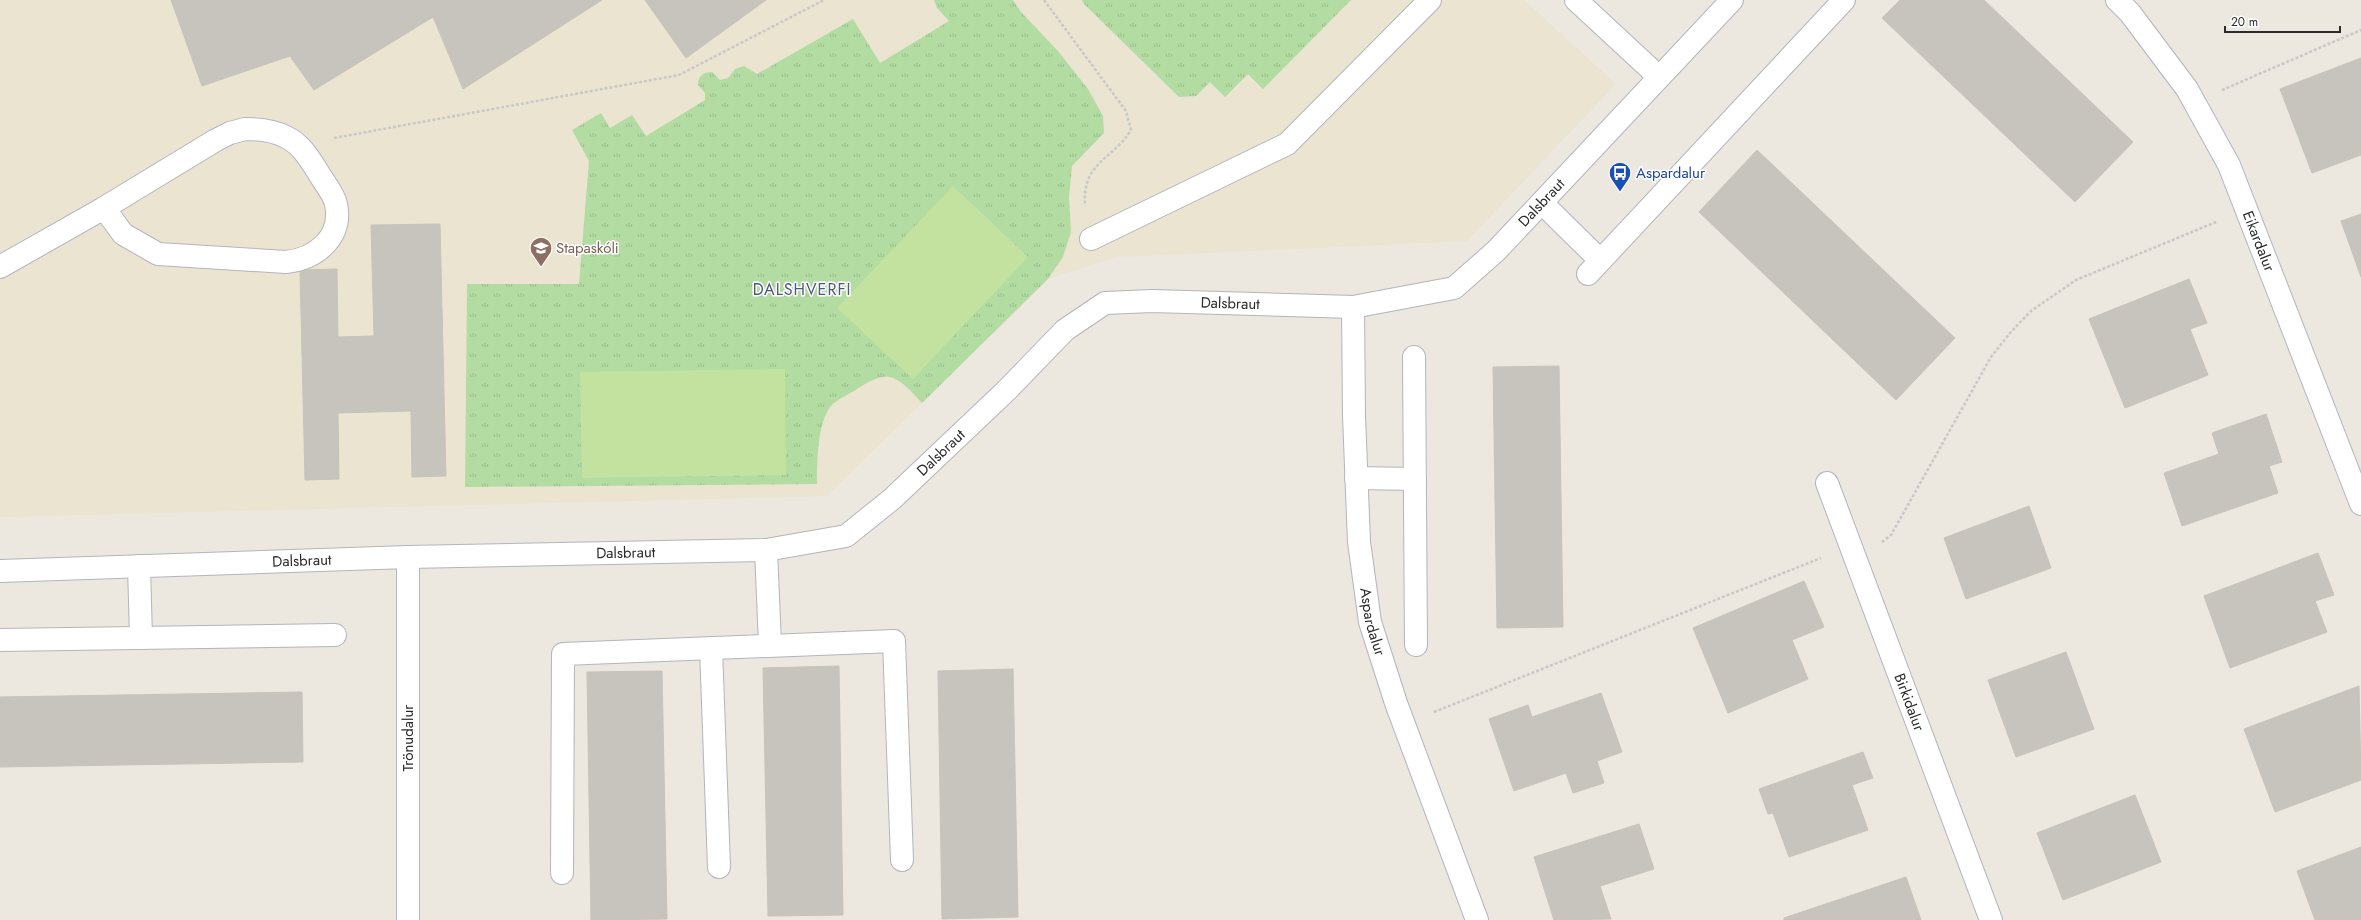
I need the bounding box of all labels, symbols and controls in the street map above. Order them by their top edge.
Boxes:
scale bar [2225,8,2340,34]
text: 20 m [2231,13,2258,31]
bus stop icon: Aspardalur [1607,160,1633,193]
place label: Aspardalur [1636,162,1706,184]
street label: Dalsbraut [1513,173,1570,232]
street label: Eikardalur [2237,208,2281,276]
school or university icon: Stapaskóli [528,235,554,268]
place label: Stapaskóli [556,237,619,259]
district label: DALSHVERFI [753,278,851,301]
street label: Dalsbraut [1200,291,1261,315]
street label: Dalsbraut [912,424,970,481]
street label: Dalsbraut [596,541,656,564]
street label: Dalsbraut [272,549,332,573]
street label: Aspardalur [1354,586,1391,659]
street label: Birkidalur [1888,670,1930,735]
street label: Trönudalur [397,704,419,771]

